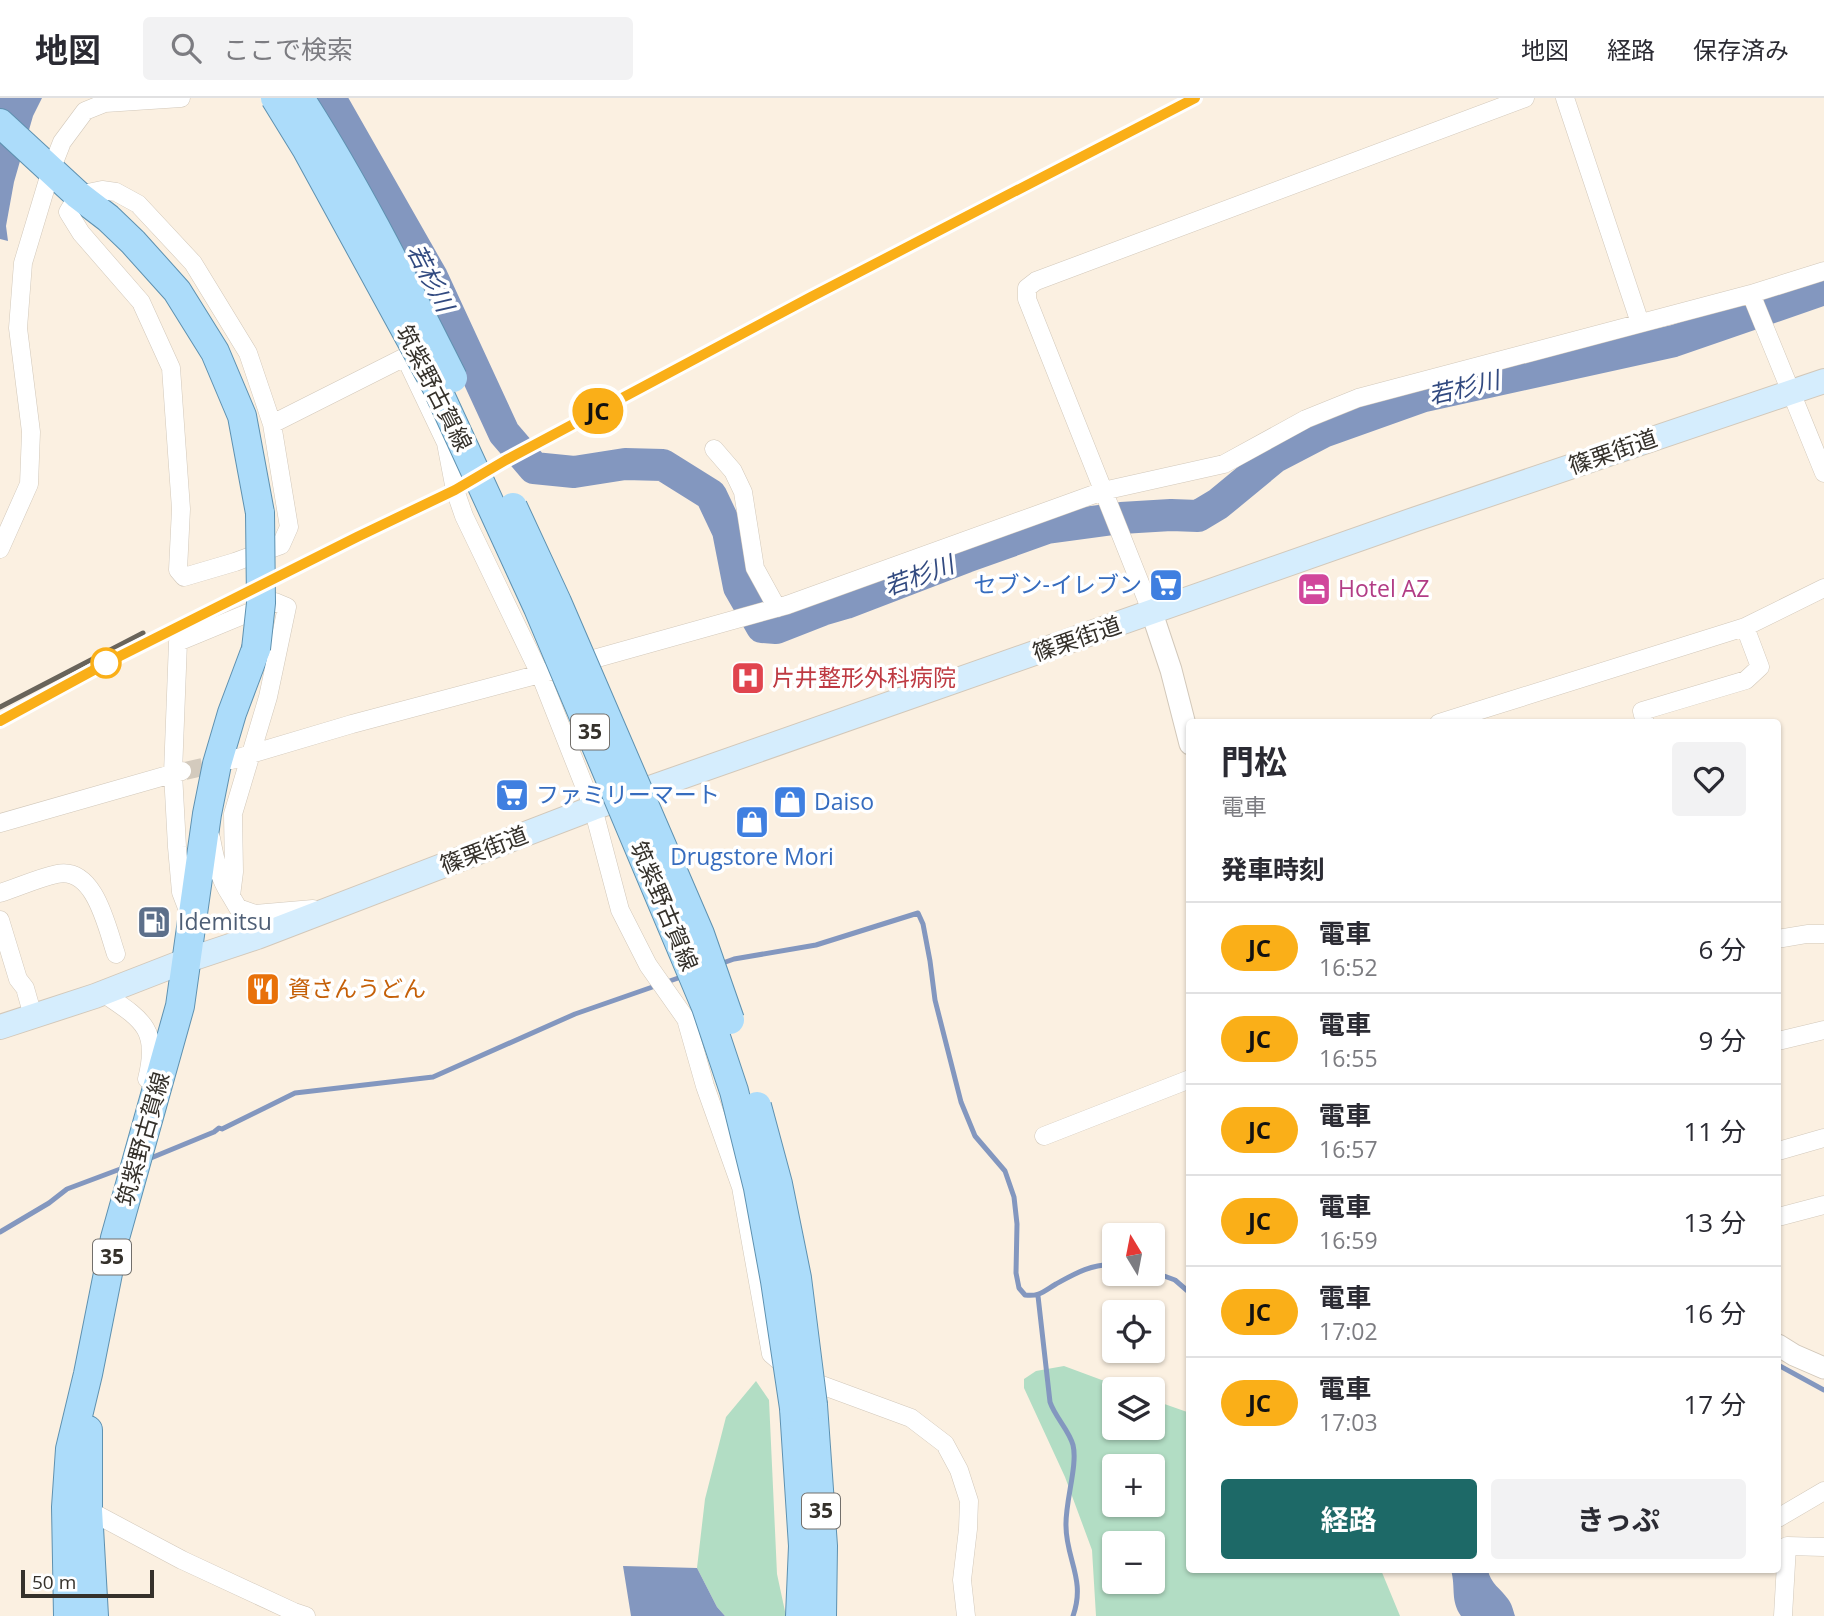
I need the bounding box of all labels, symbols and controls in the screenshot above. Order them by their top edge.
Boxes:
search box [143,17,633,80]
text: 地図 [35,27,101,72]
icon: search [167,29,205,67]
text: ここで検索 [223,31,353,67]
text: 地図 [1521,33,1569,66]
text: 経路 [1607,33,1655,66]
text: 保存済み [1693,33,1789,66]
water label: 若杉川 [400,238,464,320]
street label: 筑紫野古賀線 [389,319,480,456]
water label: 若杉川 [1425,362,1505,411]
line badge: JC [566,388,630,434]
text: JC [586,394,610,427]
street label: 篠栗街道 [1564,421,1661,481]
water label: 若杉川 [879,546,961,602]
supermarket icon: セブン-イレブン [1147,566,1185,604]
place label: セブン-イレブン [974,568,1142,600]
hotel icon: Hotel AZ [1295,570,1333,608]
place label: Hotel AZ [1338,572,1429,604]
street label: 篠栗街道 [1028,608,1125,668]
unlabelled marker [91,648,121,678]
hospital icon: 片井整形外科病院 [729,659,767,697]
place label: 片井整形外科病院 [772,661,956,693]
road number: 35 [571,714,609,750]
text: 門松 [1221,739,1287,784]
button: heart [1672,742,1746,816]
supermarket icon: ファミリーマート [493,776,531,814]
place label: ファミリーマート [536,778,720,810]
shop icon: Daiso [771,783,809,821]
place label: Daiso [814,785,874,817]
text: 電車 [1221,790,1267,822]
shop icon: Drugstore Mori [733,803,771,841]
street label: 篠栗街道 [435,818,532,880]
street label: 筑紫野古賀線 [623,836,707,975]
place label: Drugstore Mori [670,840,834,872]
text: 発車時刻 [1221,851,1325,887]
fuel station icon: Idemitsu [135,903,173,941]
place label: Idemitsu [178,905,272,937]
text: 電車 [1319,915,1371,951]
text: JC [1248,931,1271,964]
text: 6 分 [1698,931,1746,967]
text: 16:52 [1319,951,1378,983]
restaurant icon: 資さんうどん [244,970,282,1008]
place label: 資さんうどん [288,972,426,1004]
text: 電車 [1319,1006,1371,1042]
text: JC [1248,1022,1271,1055]
text: 9 分 [1698,1022,1746,1058]
text: 16:55 [1319,1042,1378,1074]
street label: 筑紫野古賀線 [108,1068,176,1209]
text: 電車 [1319,1097,1371,1133]
text: JC [1248,1113,1271,1146]
text: 11 分 [1684,1113,1746,1149]
text: 16:57 [1319,1133,1378,1165]
text: 電車 [1319,1188,1371,1224]
text: JC [1248,1204,1271,1237]
text: 13 分 [1684,1204,1746,1240]
north arrow [1102,1223,1166,1286]
map controls [1102,1223,1165,1594]
text: 16:59 [1319,1224,1378,1256]
road number: 35 [93,1240,131,1274]
text: 電車 [1319,1279,1371,1315]
text: JC [1248,1295,1271,1328]
text: 16 分 [1684,1295,1746,1331]
button: locate [1102,1300,1165,1363]
text: 17:02 [1319,1315,1378,1347]
text: 電車 [1319,1370,1371,1406]
button: layers [1102,1377,1165,1440]
text: JC [1248,1386,1271,1419]
text: 17 分 [1684,1386,1746,1422]
text: 17:03 [1319,1406,1378,1438]
button: + [1102,1454,1165,1517]
button: 経路 [1221,1479,1477,1559]
button: きっぷ [1491,1479,1746,1559]
road number: 35 [802,1494,840,1528]
button: − [1102,1531,1165,1594]
scale bar [21,1567,154,1599]
text: 50 m [32,1569,76,1595]

